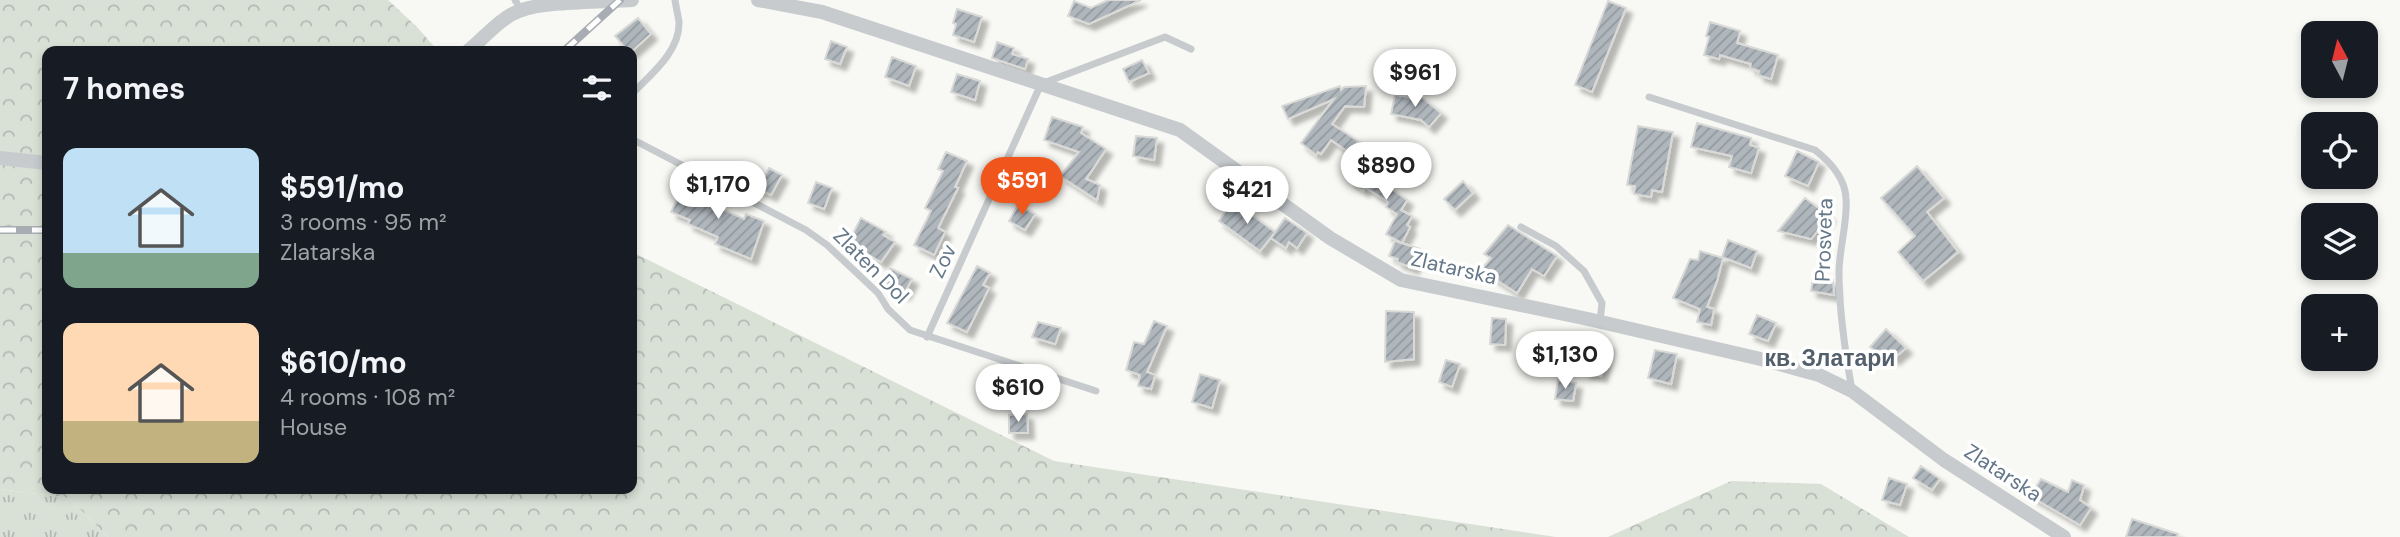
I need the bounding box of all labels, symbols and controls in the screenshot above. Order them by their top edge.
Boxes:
north arrow [2301,21,2378,98]
map controls [2301,21,2378,371]
pin: $961 [1374,50,1456,109]
text: $961 [1389,57,1441,87]
text: 7 homes [63,69,185,108]
icon: filters [578,69,616,107]
button: locate [2301,112,2378,189]
pin: $890 [1345,142,1427,202]
text: $890 [1357,150,1415,180]
pin: $591 [981,158,1063,217]
pin: $1,170 [661,162,775,221]
text: $591 [997,165,1047,195]
pin: $421 [1206,166,1288,226]
text: $591/mo [280,168,405,207]
text: $1,170 [686,169,750,199]
text: $421 [1222,174,1272,204]
icon: home [119,176,203,260]
street label: Prosveta [1809,198,1839,282]
button: layers [2301,203,2378,280]
text: 3 rooms · 95 m² [280,207,447,237]
street label: Zlaten Dol [827,222,915,310]
text: Zlatarska [280,237,375,267]
street label: Zov [923,240,963,282]
street label: Zlatarska [1408,245,1500,291]
button: + [2301,294,2378,371]
pin: $1,130 [1508,332,1622,391]
text: $1,130 [1532,339,1598,369]
text: $610/mo [280,343,407,382]
district label: кв. Златари [1765,343,1895,373]
icon: home [119,351,203,435]
pin: $610 [977,364,1059,424]
text: $610 [991,372,1045,402]
text: 4 rooms · 108 m² [280,382,455,412]
text: House [280,412,347,442]
street label: Zlatarska [1959,438,2047,508]

